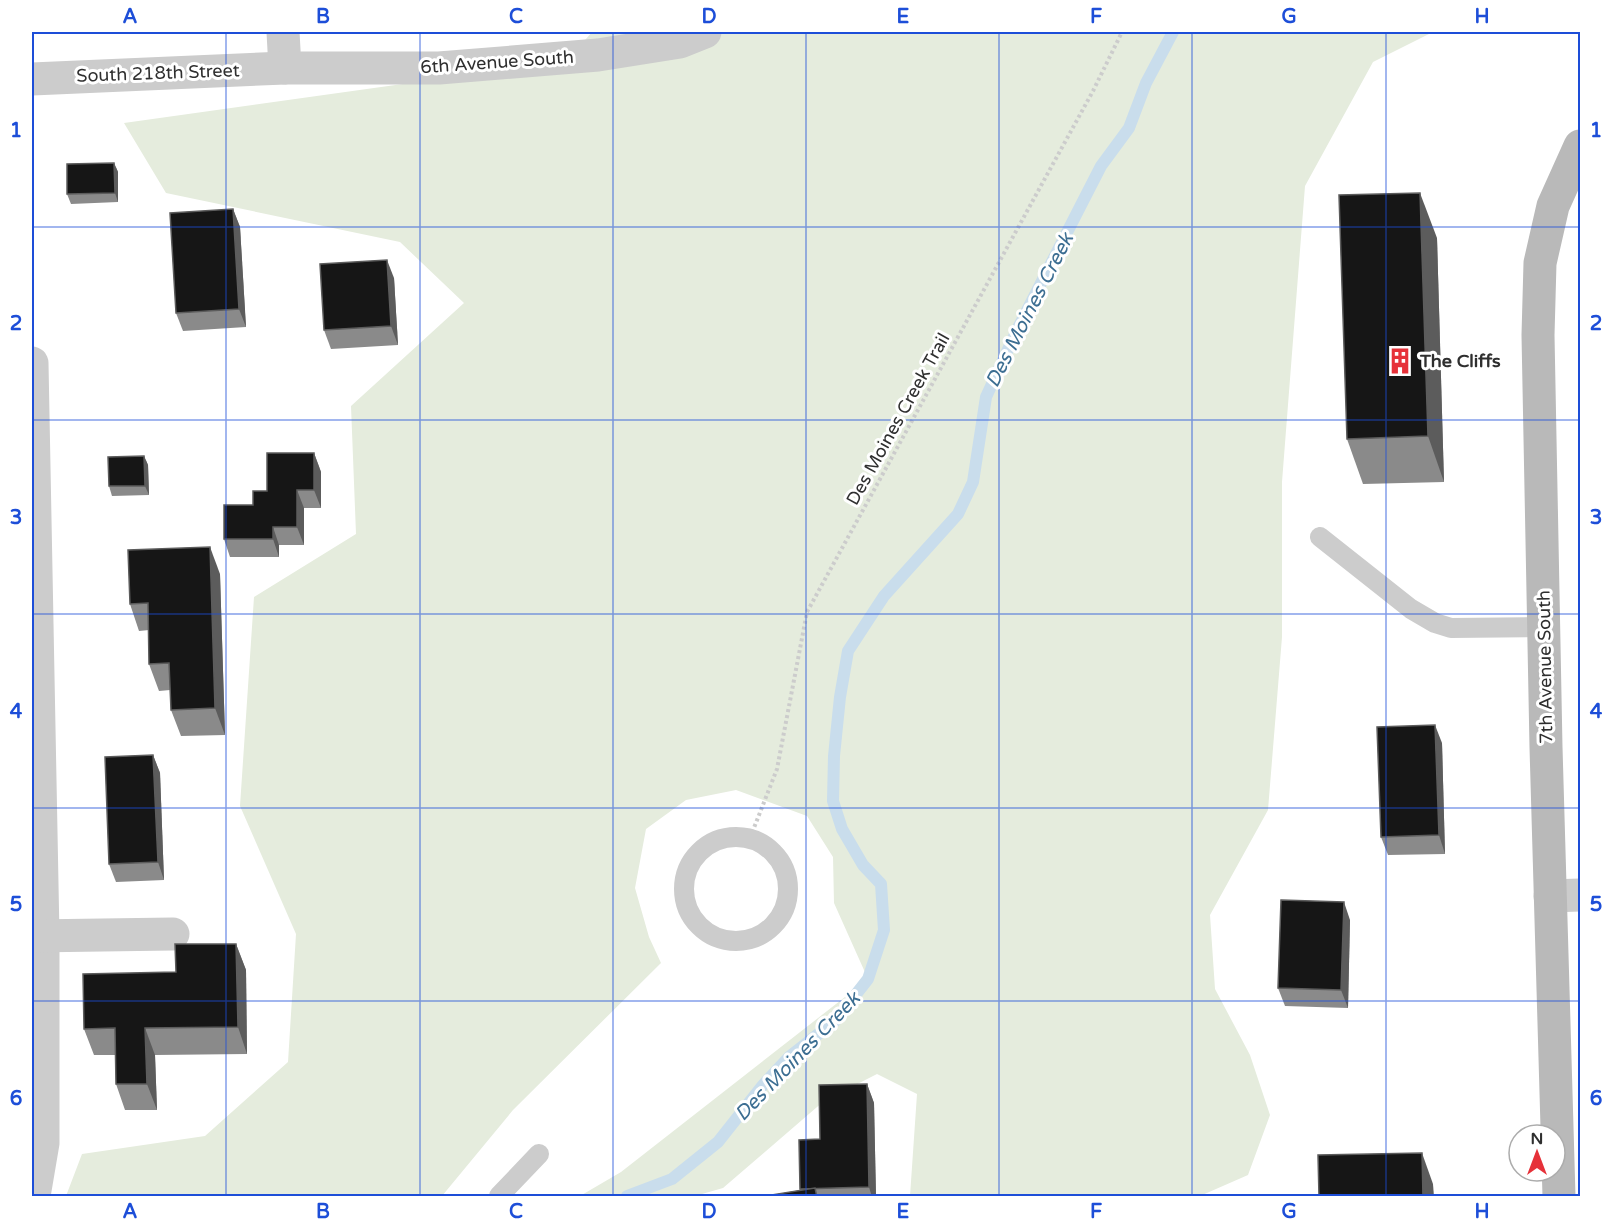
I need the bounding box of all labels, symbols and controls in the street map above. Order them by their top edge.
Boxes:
text: A [123,5,138,29]
text: B [316,5,330,29]
text: C [509,5,523,29]
text: D [701,5,717,29]
text: E [897,5,910,29]
text: F [1090,5,1102,29]
text: G [1281,5,1297,29]
text: H [1474,5,1490,29]
street label: 6th Avenue South [420,46,574,78]
street label: South 218th Street [76,59,240,87]
text: 1 [10,119,22,143]
text: 1 [1590,119,1602,143]
water label: Des Moines Creek [981,227,1080,392]
text: 2 [10,312,22,336]
text: 2 [1590,312,1602,336]
street label: Des Moines Creek Trail [841,329,955,509]
building icon: The Cliffs [1385,346,1415,376]
place label: The Cliffs [1419,350,1501,372]
text: 3 [10,506,22,530]
text: 3 [1590,506,1602,530]
street label: 7th Avenue South [1533,590,1557,744]
text: 4 [10,700,23,724]
text: 4 [1590,700,1603,724]
text: 5 [10,893,22,917]
text: 5 [1590,893,1602,917]
water label: Des Moines Creek [730,986,867,1126]
text: 6 [10,1087,22,1111]
text: 6 [1590,1087,1602,1111]
north arrow [1507,1123,1567,1183]
text: N [1531,1129,1543,1149]
text: A [123,1200,138,1224]
text: B [316,1200,330,1224]
text: C [509,1200,523,1224]
text: D [701,1200,717,1224]
text: E [897,1200,910,1224]
text: F [1090,1200,1102,1224]
text: G [1281,1200,1297,1224]
text: H [1474,1200,1490,1224]

